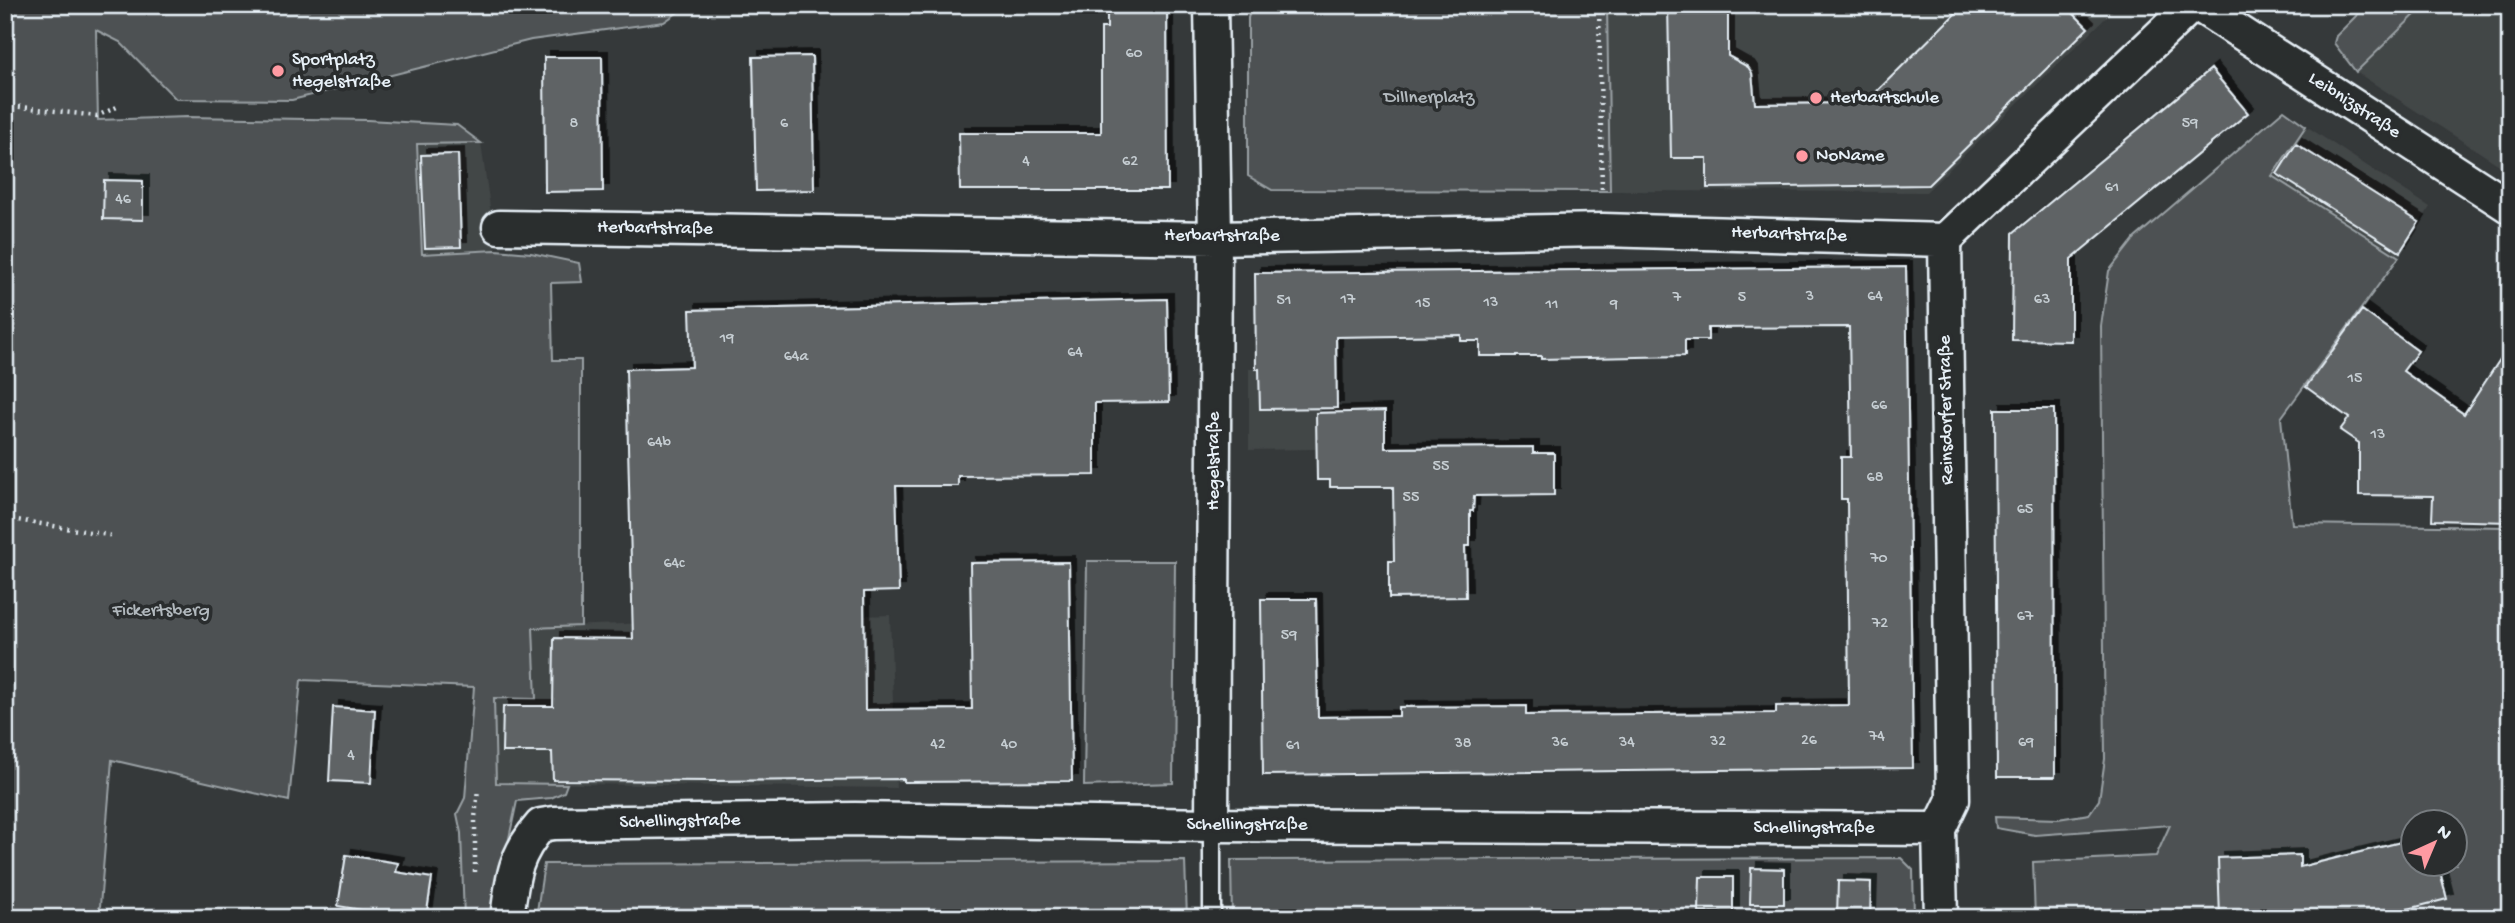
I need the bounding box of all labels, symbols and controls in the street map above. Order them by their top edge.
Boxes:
house number: 60 [1125,45,1143,64]
place label: Sportplatz Hegelstraße [292,49,391,94]
marker: Sportplatz Hegelstraße [270,63,286,79]
street label: Leibnizstraße [2303,68,2405,145]
park label: Dillnerplatz [1382,87,1475,110]
place label: Herbartschule [1830,87,1939,110]
marker: Herbartschule [1808,90,1824,106]
house number: 8 [570,115,579,134]
house number: 6 [780,115,789,134]
house number: 59 [2182,115,2198,134]
place label: NoName [1816,145,1885,168]
marker: NoName [1794,148,1810,164]
house number: 4 [1022,153,1030,172]
house number: 62 [1122,153,1138,172]
house number: 61 [2105,179,2119,198]
house number: 46 [115,191,132,210]
street label: Herbartstraße [597,216,713,242]
street label: Herbartstraße [1731,221,1847,249]
street label: Herbartstraße [1164,225,1280,248]
house number: 3 [1805,288,1814,307]
house number: 64 [1867,288,1883,307]
house number: 7 [1672,289,1682,308]
house number: 5 [1738,289,1746,308]
house number: 17 [1340,291,1356,310]
house number: 63 [2034,291,2050,310]
house number: 51 [1277,292,1291,311]
house number: 13 [1483,294,1498,313]
house number: 15 [1415,295,1430,314]
house number: 11 [1545,296,1558,315]
house number: 9 [1609,296,1618,315]
house number: 19 [719,330,734,349]
street label: Reinsdorfer Straße [1934,335,1960,485]
house number: 64 [1067,344,1083,363]
house number: 64a [784,348,809,367]
house number: 15 [2347,370,2362,389]
house number: 66 [1871,397,1888,416]
street label: Hegelstraße [1203,411,1226,510]
house number: 13 [2370,426,2385,445]
house number: 64b [647,434,672,453]
house number: 55 [1433,458,1449,477]
house number: 68 [1867,469,1884,488]
house number: 55 [1403,489,1419,508]
house number: 65 [2017,501,2033,520]
house number: 70 [1869,550,1888,569]
house number: 64c [663,555,685,574]
park label: Fickertsberg [111,600,210,623]
house number: 67 [2017,608,2034,627]
house number: 72 [1871,615,1888,634]
house number: 59 [1281,627,1297,646]
house number: 74 [1868,728,1885,747]
house number: 26 [1801,732,1818,751]
house number: 32 [1709,733,1726,752]
house number: 36 [1551,734,1569,753]
house number: 34 [1618,734,1635,753]
house number: 69 [2018,734,2034,753]
house number: 38 [1453,735,1472,754]
house number: 42 [930,736,946,755]
house number: 40 [1001,736,1017,755]
house number: 61 [1286,737,1300,756]
house number: 4 [347,747,355,766]
north arrow [2400,808,2470,878]
street label: Schellingstraße [619,809,741,835]
street label: Schellingstraße [1187,814,1308,837]
street label: Schellingstraße [1754,817,1875,840]
text: N [2431,821,2456,846]

